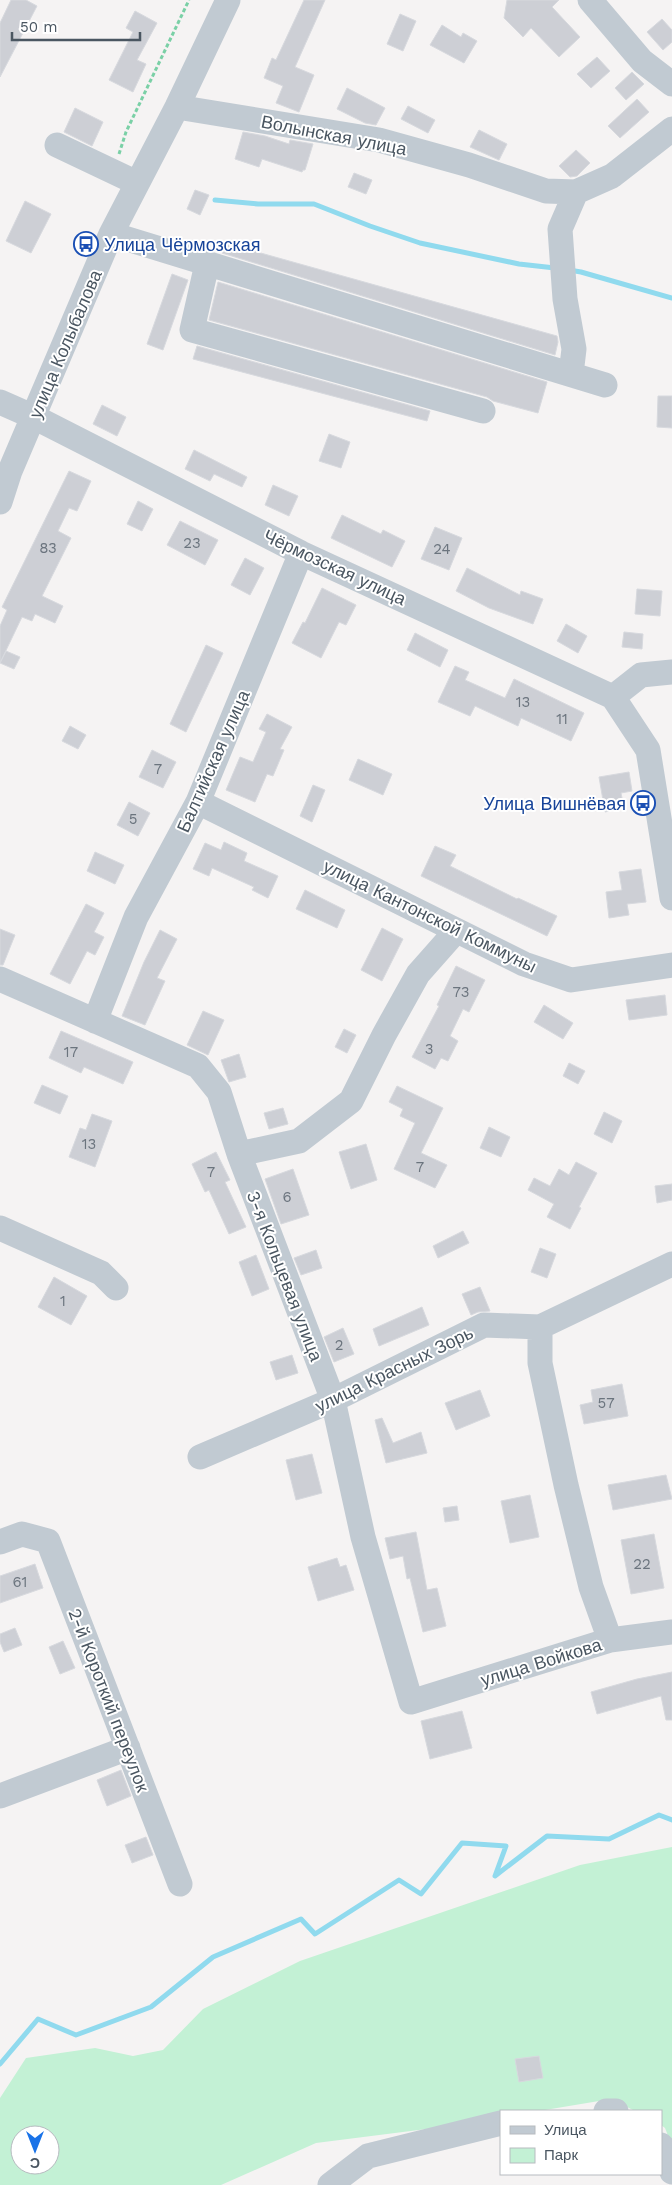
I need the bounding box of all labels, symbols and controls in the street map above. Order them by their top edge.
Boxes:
scale bar [12,10,140,42]
text: 50 m [20,18,57,36]
street label: Волынская улица [260,111,409,160]
bus stop icon: Улица Чёрмозская [73,231,99,257]
place label: Улица Чёрмозская [104,234,261,255]
street label: улица Колыбалова [24,266,106,421]
street label: Чёрмозская улица [260,525,411,610]
house number: 23 [183,534,201,552]
house number: 83 [39,539,57,557]
house number: 24 [433,540,451,558]
street label: Балтийская улица [172,686,254,835]
house number: 13 [516,693,530,711]
house number: 11 [556,710,568,728]
house number: 7 [154,760,162,778]
bus stop icon: Улица Вишнёвая [630,790,656,816]
place label: Улица Вишнёвая [483,793,626,814]
house number: 5 [129,810,137,828]
street label: улица Кантонской Коммуны [320,855,540,977]
house number: 73 [452,983,470,1001]
house number: 3 [425,1040,433,1058]
house number: 17 [64,1043,78,1061]
house number: 13 [82,1135,96,1153]
house number: 7 [416,1158,424,1176]
house number: 7 [207,1163,215,1181]
street label: 3-я Кольцевая улица [243,1188,327,1365]
house number: 6 [282,1188,292,1206]
house number: 1 [60,1292,66,1310]
street label: улица Красных Зорь [311,1322,477,1416]
house number: 2 [335,1336,343,1354]
house number: 57 [597,1394,615,1412]
house number: 22 [633,1555,651,1573]
house number: 61 [13,1573,27,1591]
street label: 2-й Короткий переулок [64,1605,154,1795]
street label: улица Войкова [478,1633,605,1690]
legend [500,2110,662,2175]
text: Улица [544,2121,587,2139]
north arrow [10,2125,60,2175]
text: Парк [544,2146,578,2164]
text: С [30,2155,40,2171]

